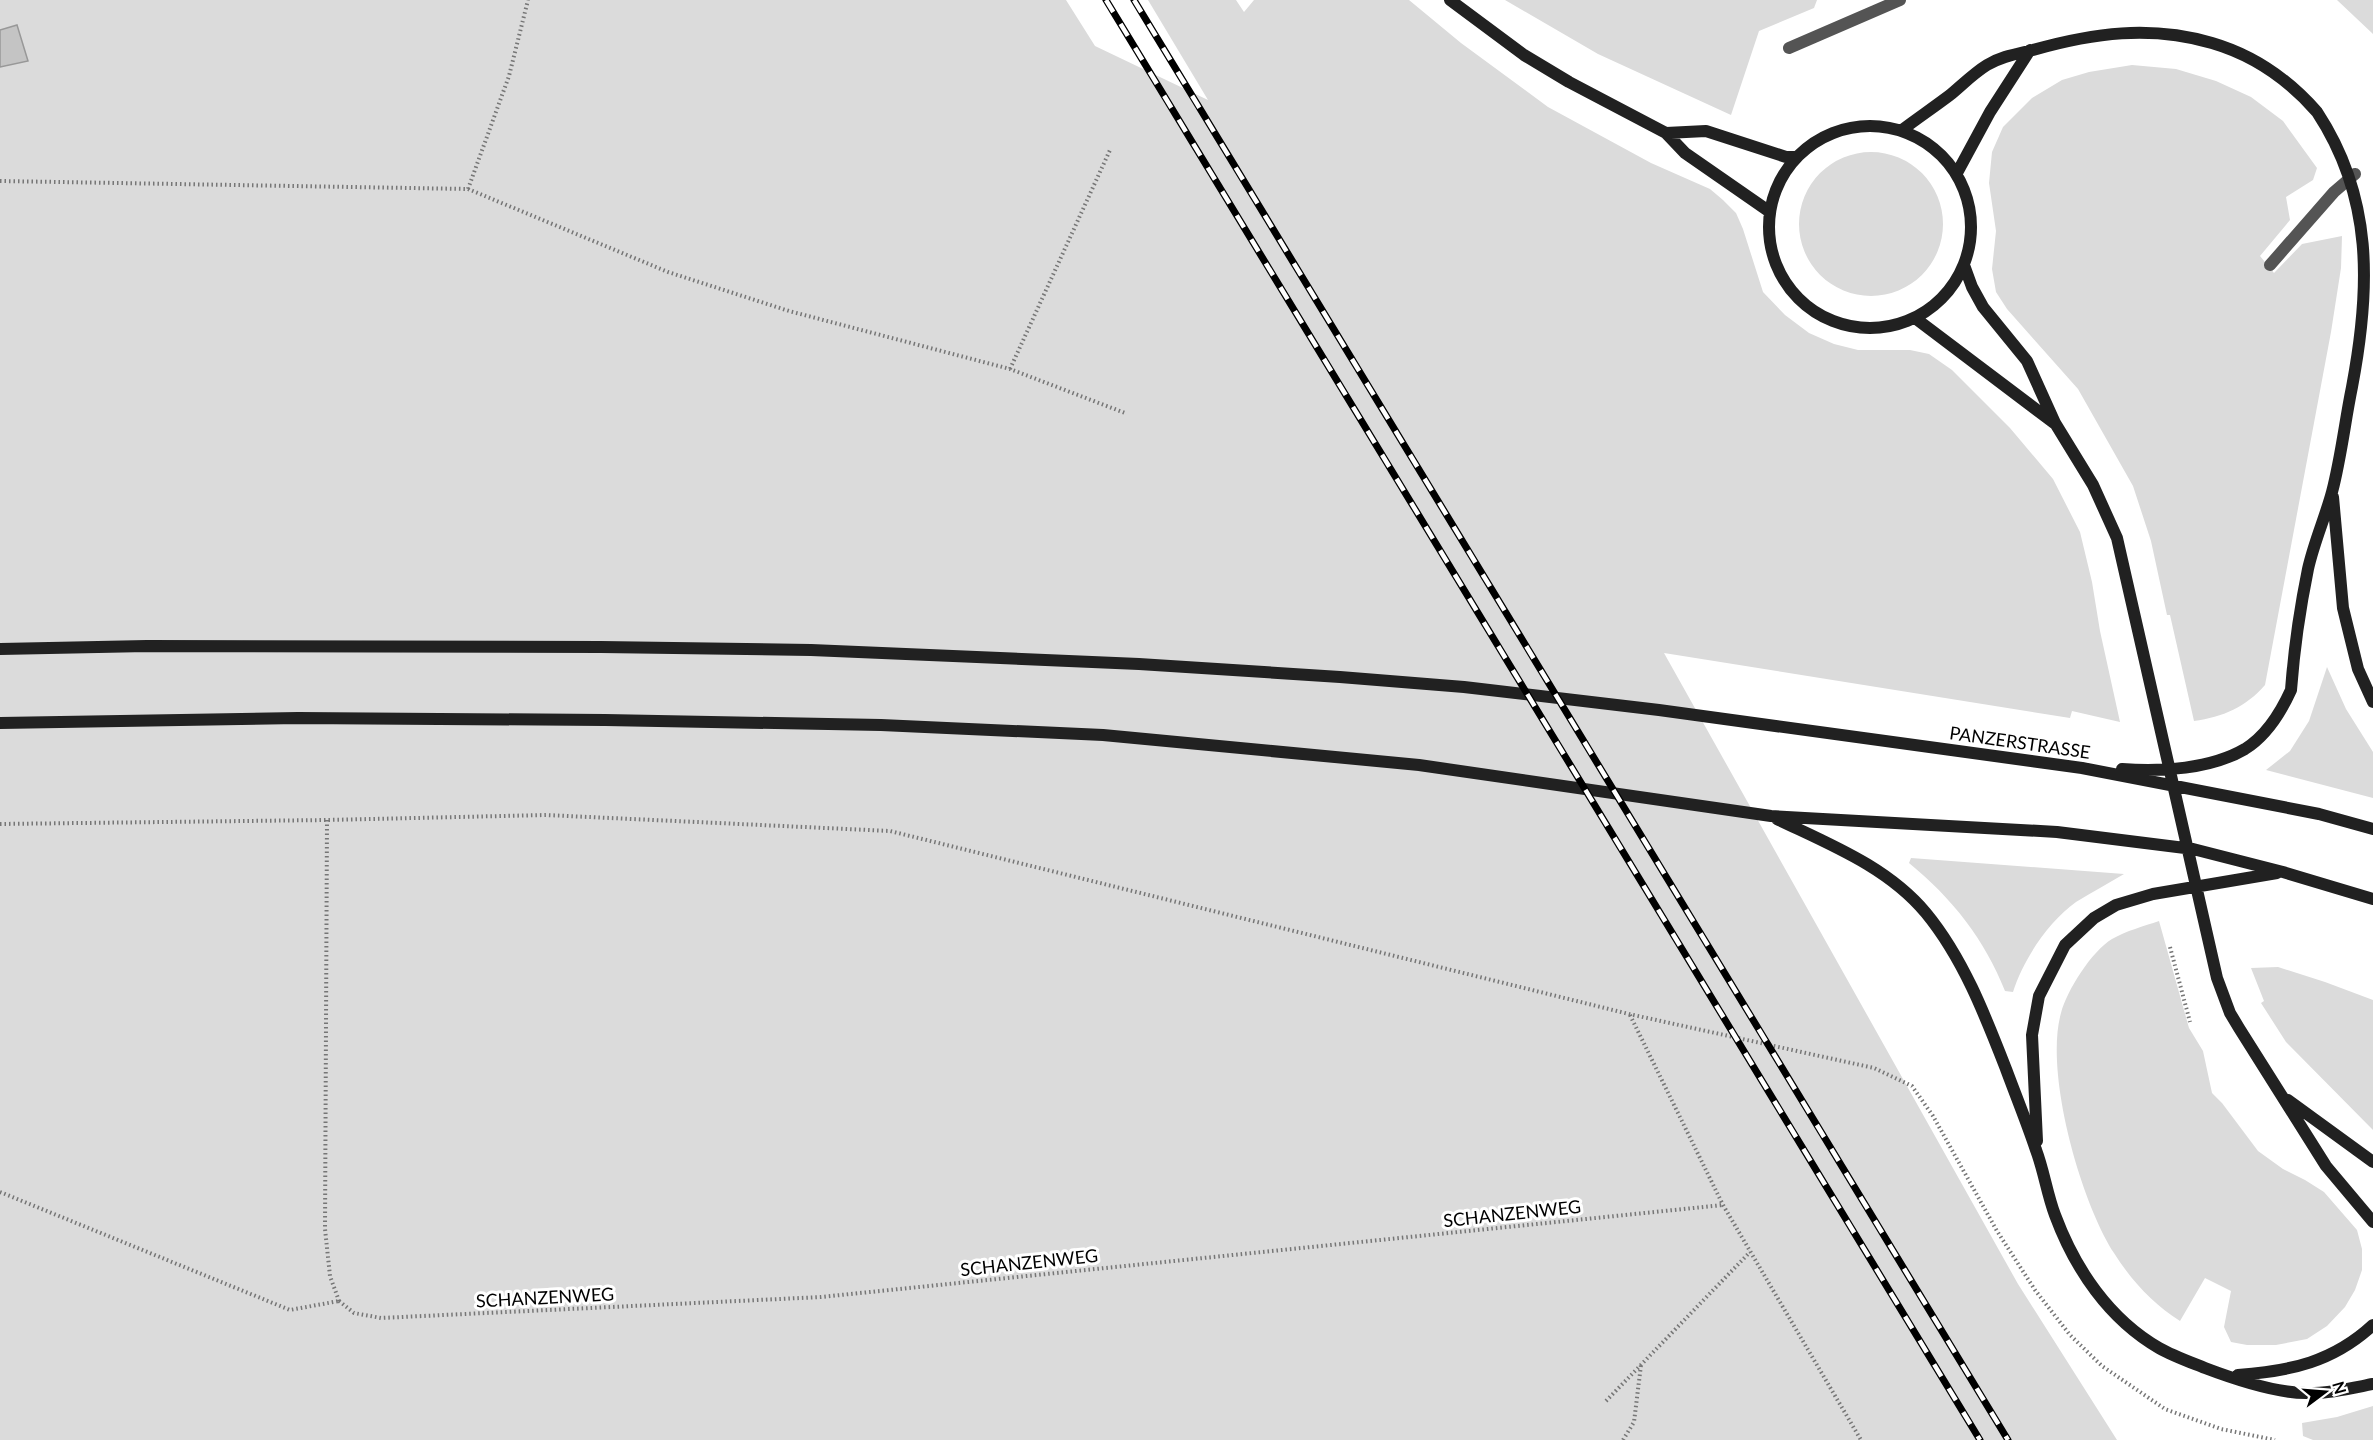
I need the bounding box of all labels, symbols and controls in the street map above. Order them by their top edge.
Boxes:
street label: PANZERSTRASSE [1948,721,2092,763]
street label: SCHANZENWEG [1442,1195,1582,1231]
street label: SCHANZENWEG [959,1244,1099,1280]
street label: SCHANZENWEG [475,1282,615,1312]
north arrow [2295,1362,2355,1422]
text: N [2329,1379,2351,1396]

